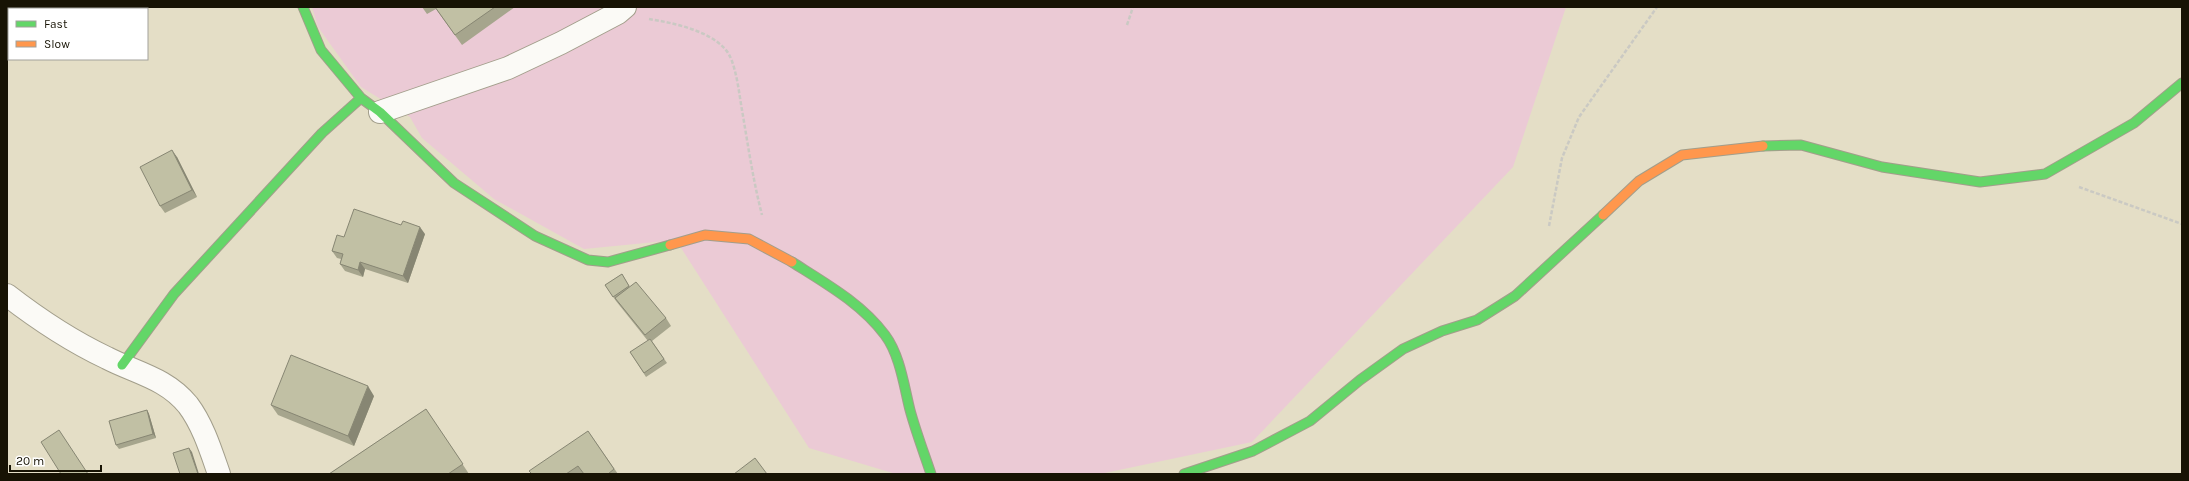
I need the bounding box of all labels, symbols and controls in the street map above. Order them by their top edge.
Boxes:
legend [8,8,148,60]
text: Fast [44,17,68,31]
text: Slow [44,37,70,51]
scale bar [10,447,101,473]
text: 20 m [16,454,44,468]

